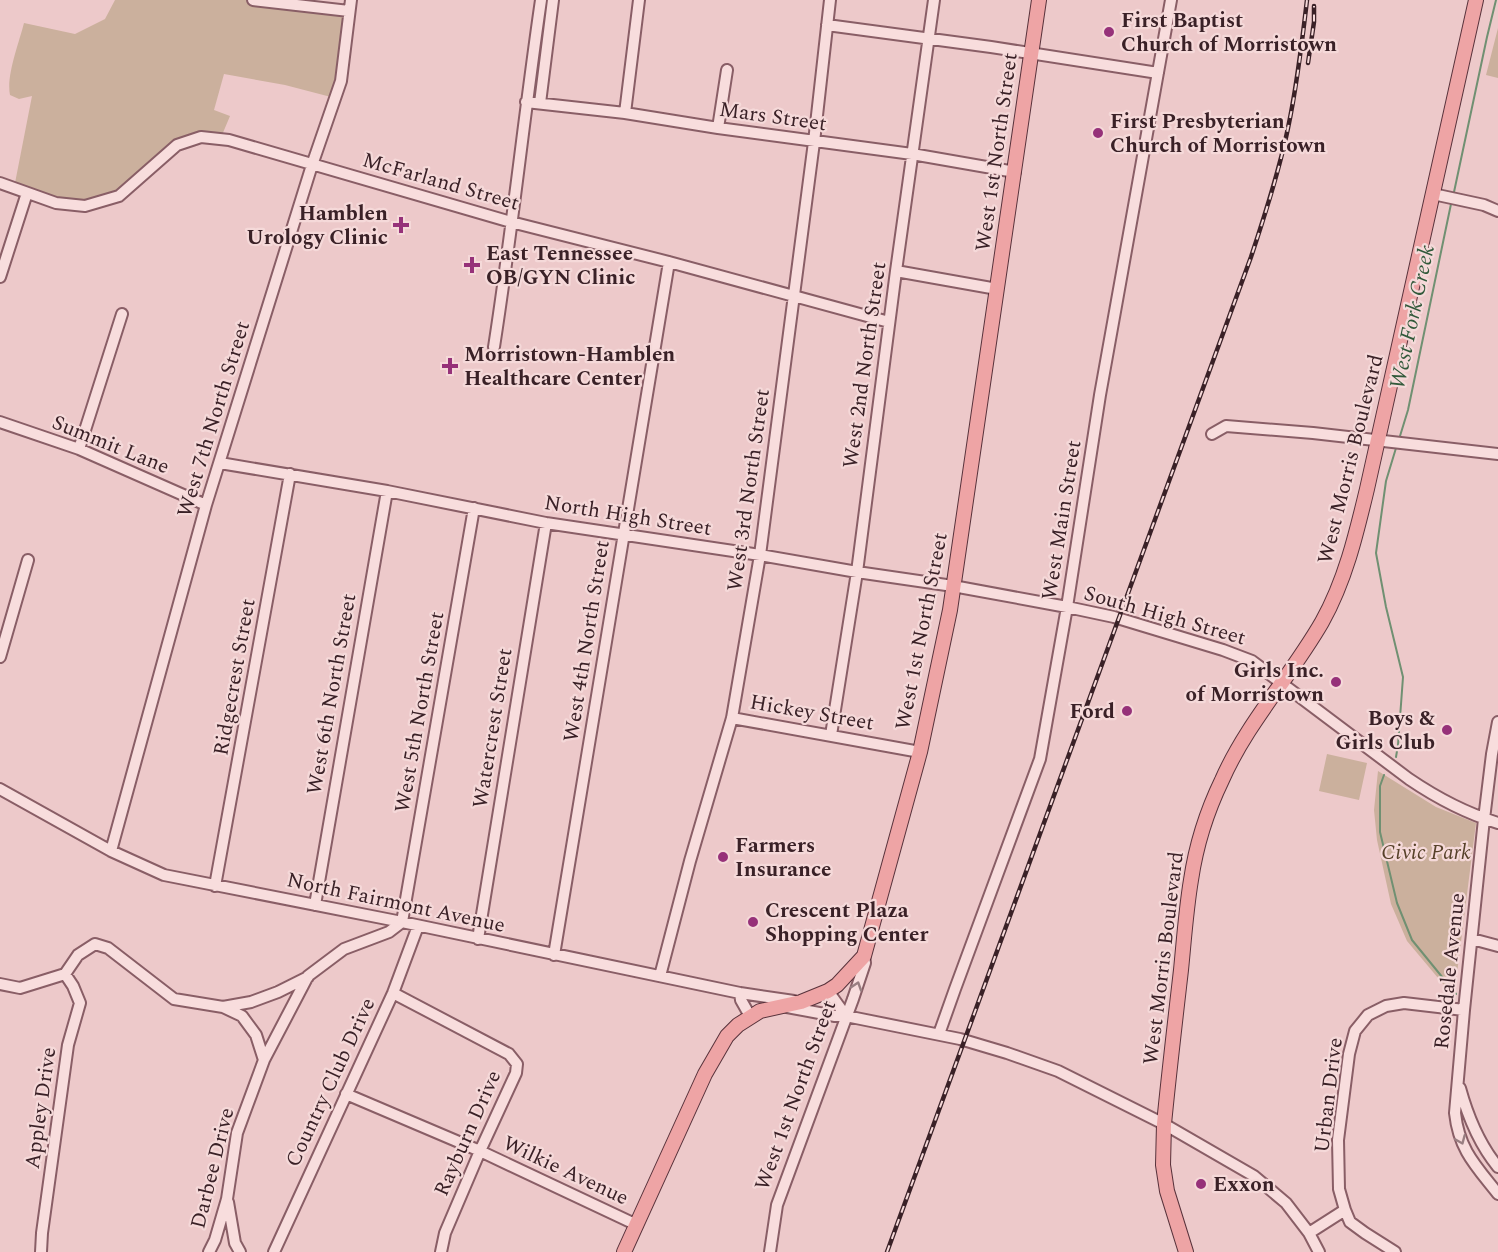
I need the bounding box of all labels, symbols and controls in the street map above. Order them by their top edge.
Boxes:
place label: First Baptist Church of Morristown [1121,5,1337,61]
marker: First Baptist Church of Morristown [1102,25,1116,39]
street label: West 1st North Street [967,51,1027,254]
street label: Mars Street [717,94,829,140]
place label: First Presbyterian Church of Morristown [1110,106,1326,162]
marker: First Presbyterian Church of Morristown [1091,126,1105,140]
street label: McFarland Street [358,144,523,220]
place label: Hamblen Urology Clinic [246,198,388,254]
marker: Hamblen Urology Clinic [392,216,410,234]
place label: East Tennessee OB/GYN Clinic [486,238,635,294]
water label: West Fork Creek [1381,242,1444,393]
marker: East Tennessee OB/GYN Clinic [463,256,481,274]
street label: West 2nd North Street [835,260,895,470]
street label: West 7th North Street [169,317,259,521]
place label: Morristown-Hamblen Healthcare Center [464,339,675,395]
street label: West Morris Boulevard [1309,351,1392,567]
marker: Morristown-Hamblen Healthcare Center [441,357,459,375]
street label: West 3rd North Street [719,387,779,593]
street label: Summit Lane [47,407,174,483]
street label: West Main Street [1034,438,1090,602]
street label: North High Street [542,487,714,545]
street label: West 1st North Street [887,530,957,733]
street label: West 4th North Street [555,538,619,744]
street label: South High Street [1080,578,1249,654]
street label: West 6th North Street [299,591,365,797]
street label: Ridgecrest Street [205,596,265,758]
street label: West 5th North Street [387,609,453,815]
street label: Watercrest Street [465,646,521,810]
place label: Girls Inc. of Morristown [1186,655,1324,711]
marker: Girls Inc. of Morristown [1329,675,1343,689]
street label: Hickey Street [747,686,876,740]
place label: Ford [1069,696,1115,728]
place label: Boys & Girls Club [1336,703,1435,759]
marker: Ford [1120,704,1134,718]
marker: Boys & Girls Club [1440,723,1454,737]
place label: Farmers Insurance [735,830,831,886]
park label: Civic Park [1381,837,1471,869]
marker: Farmers Insurance [716,850,730,864]
street label: West Morris Boulevard [1135,850,1193,1067]
street label: North Fairmont Avenue [284,864,508,942]
street label: Rosedale Avenue [1426,891,1474,1051]
place label: Crescent Plaza Shopping Center [765,895,928,951]
marker: Crescent Plaza Shopping Center [746,915,760,929]
one-way arrow [850,981,863,992]
street label: Country Club Drive [278,992,384,1172]
street label: West 1st North Street [747,996,845,1195]
street label: Urban Drive [1306,1036,1352,1155]
street label: Appley Drive [17,1045,65,1171]
street label: Rayburn Drive [426,1065,510,1202]
street label: Darbee Drive [182,1104,243,1232]
street label: Wilkie Avenue [497,1128,634,1214]
one-way arrow [1454,1133,1466,1144]
place label: Exxon [1213,1169,1275,1201]
marker: Exxon [1194,1177,1208,1191]

